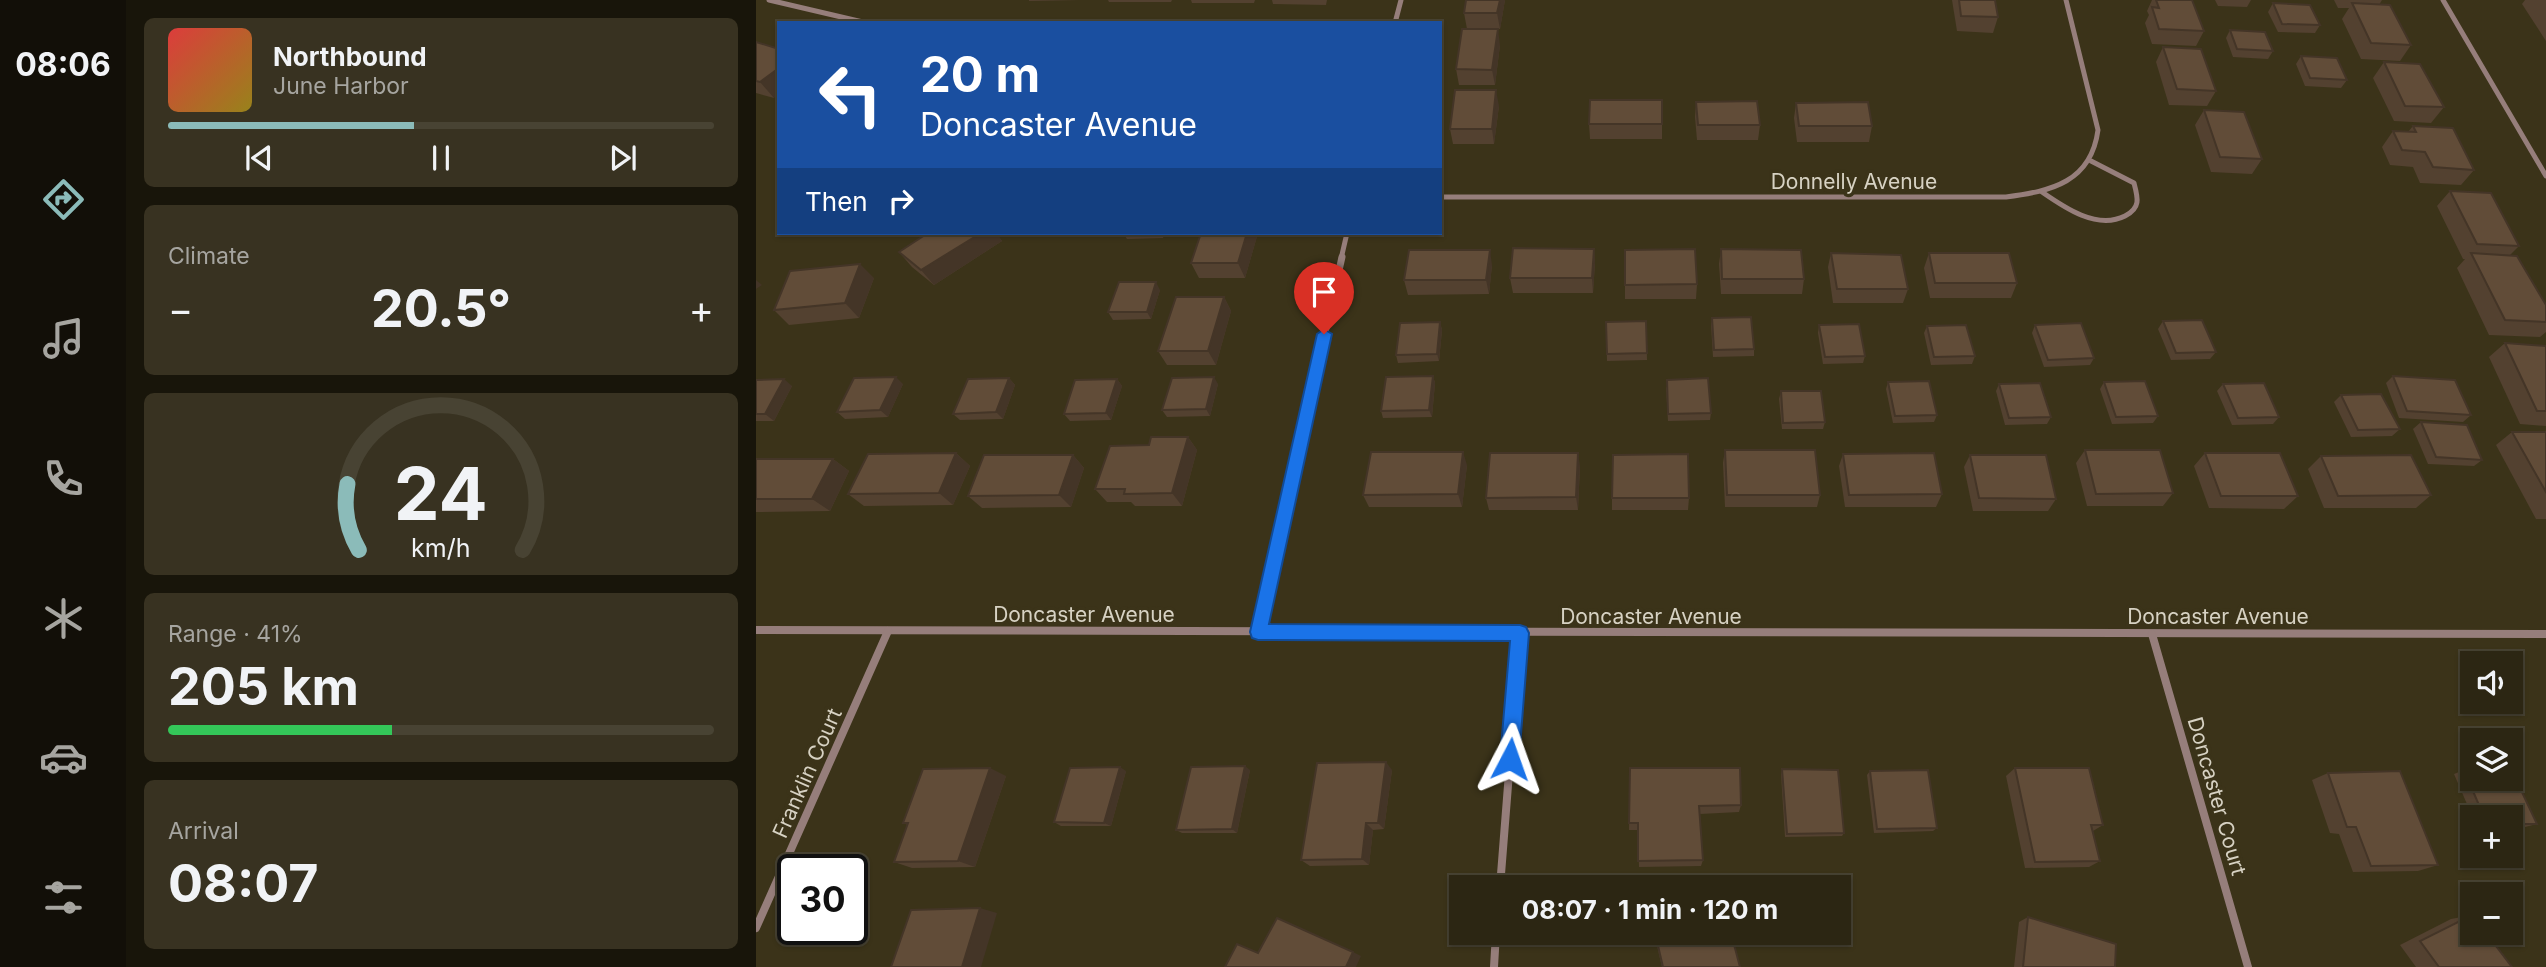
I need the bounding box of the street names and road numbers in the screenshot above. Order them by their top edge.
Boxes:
street label: Donnelly Avenue [1771,169,1937,194]
street label: Doncaster Avenue [993,602,1175,627]
street label: Doncaster Avenue [1560,604,1742,629]
street label: Doncaster Avenue [2127,604,2309,629]
street label: Franklin Court [767,704,847,842]
street label: Doncaster Court [2182,714,2252,878]

